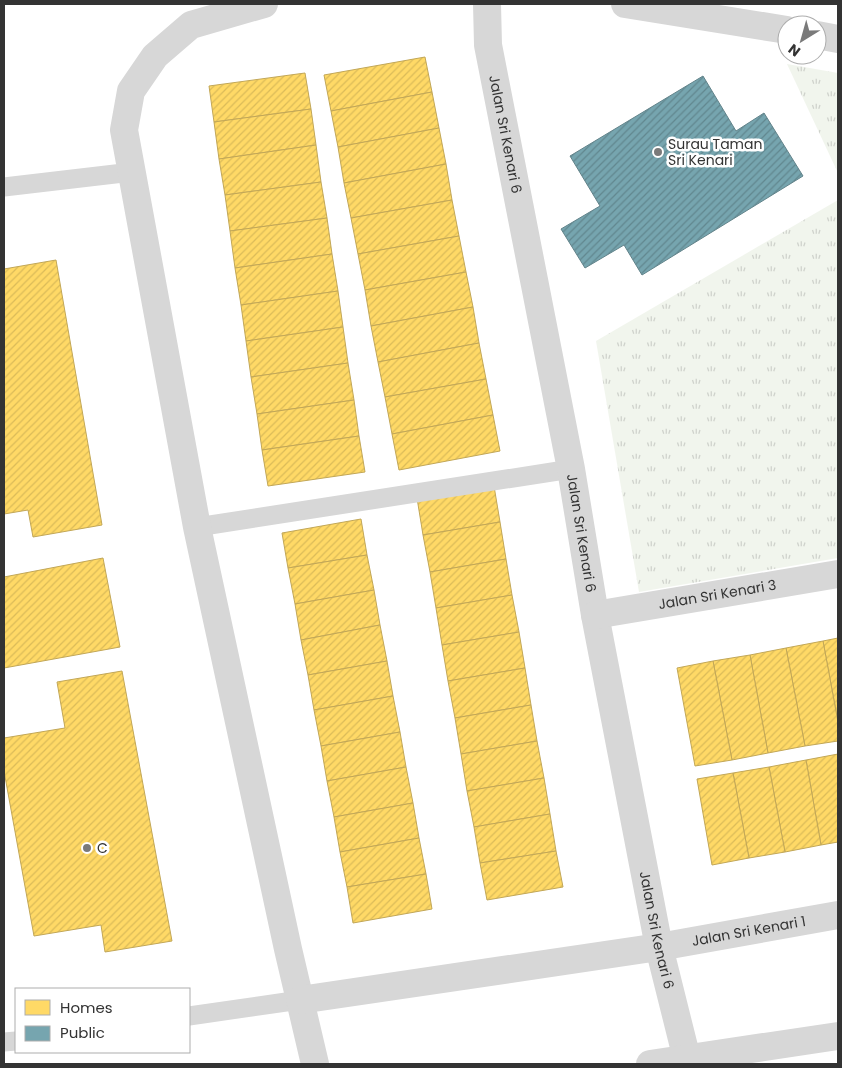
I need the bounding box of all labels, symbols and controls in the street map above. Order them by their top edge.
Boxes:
north arrow [777,15,827,65]
text: N [784,39,804,62]
street label: Jalan Sri Kenari 6 [484,73,527,195]
place label: Surau Taman Sri Kenari [668,134,762,170]
marker: Surau Taman Sri Kenari [652,146,664,158]
street label: Jalan Sri Kenari 6 [562,472,601,594]
street label: Jalan Sri Kenari 3 [657,575,778,614]
place label: C [97,838,108,858]
marker: C [81,842,93,854]
street label: Jalan Sri Kenari 6 [635,869,679,991]
street label: Jalan Sri Kenari 1 [690,911,807,951]
legend [15,988,190,1053]
text: Homes [60,997,113,1018]
text: Public [60,1022,105,1043]

